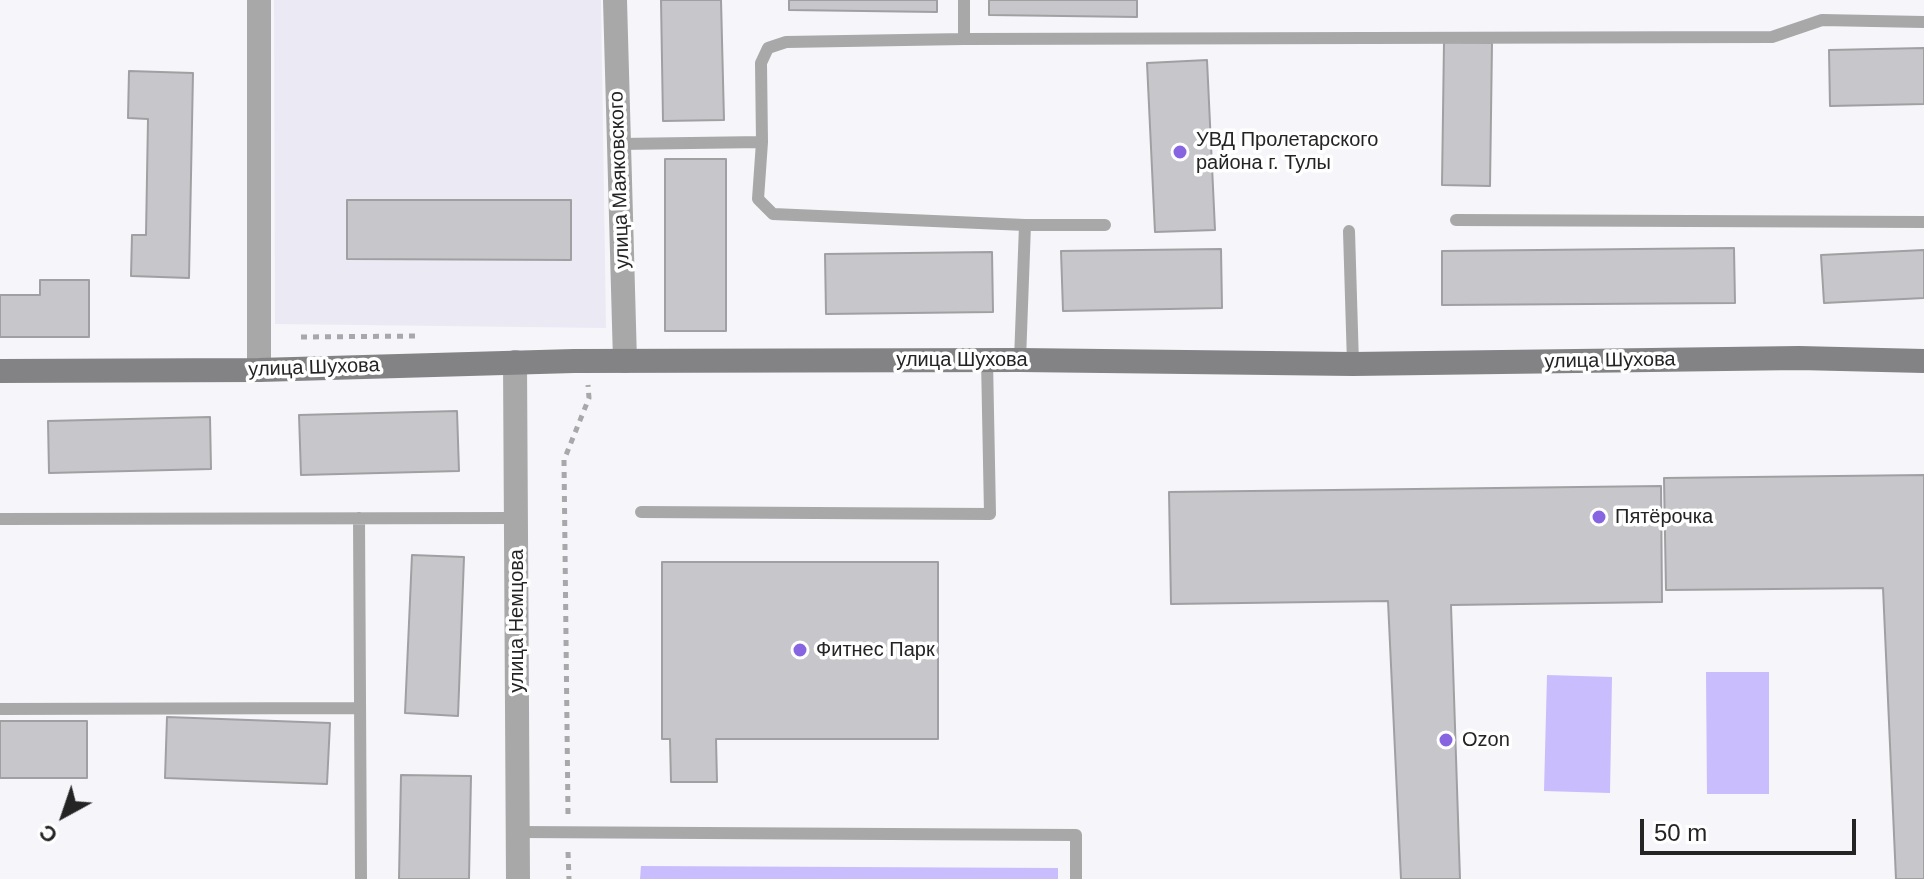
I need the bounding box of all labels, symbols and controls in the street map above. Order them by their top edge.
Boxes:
street label: улица Маяковского [605,91,635,269]
place label: УВД Пролетарского района г. Тулы [1196,128,1378,175]
marker: УВД Пролетарского района г. Тулы [1171,143,1189,161]
street label: улица Шухова [896,348,1028,372]
street label: улица Шухова [1544,348,1676,374]
street label: улица Шухова [248,354,380,382]
place label: Пятёрочка [1615,505,1713,529]
marker: Пятёрочка [1590,508,1608,526]
street label: улица Немцова [505,549,529,693]
place label: Фитнес Парк [816,638,935,662]
marker: Фитнес Парк [791,641,809,659]
place label: Ozon [1462,728,1510,752]
marker: Ozon [1437,731,1455,749]
north arrow [24,775,104,855]
scale bar [1644,803,1860,853]
text: С [34,819,62,848]
text: 50 m [1654,819,1707,846]

